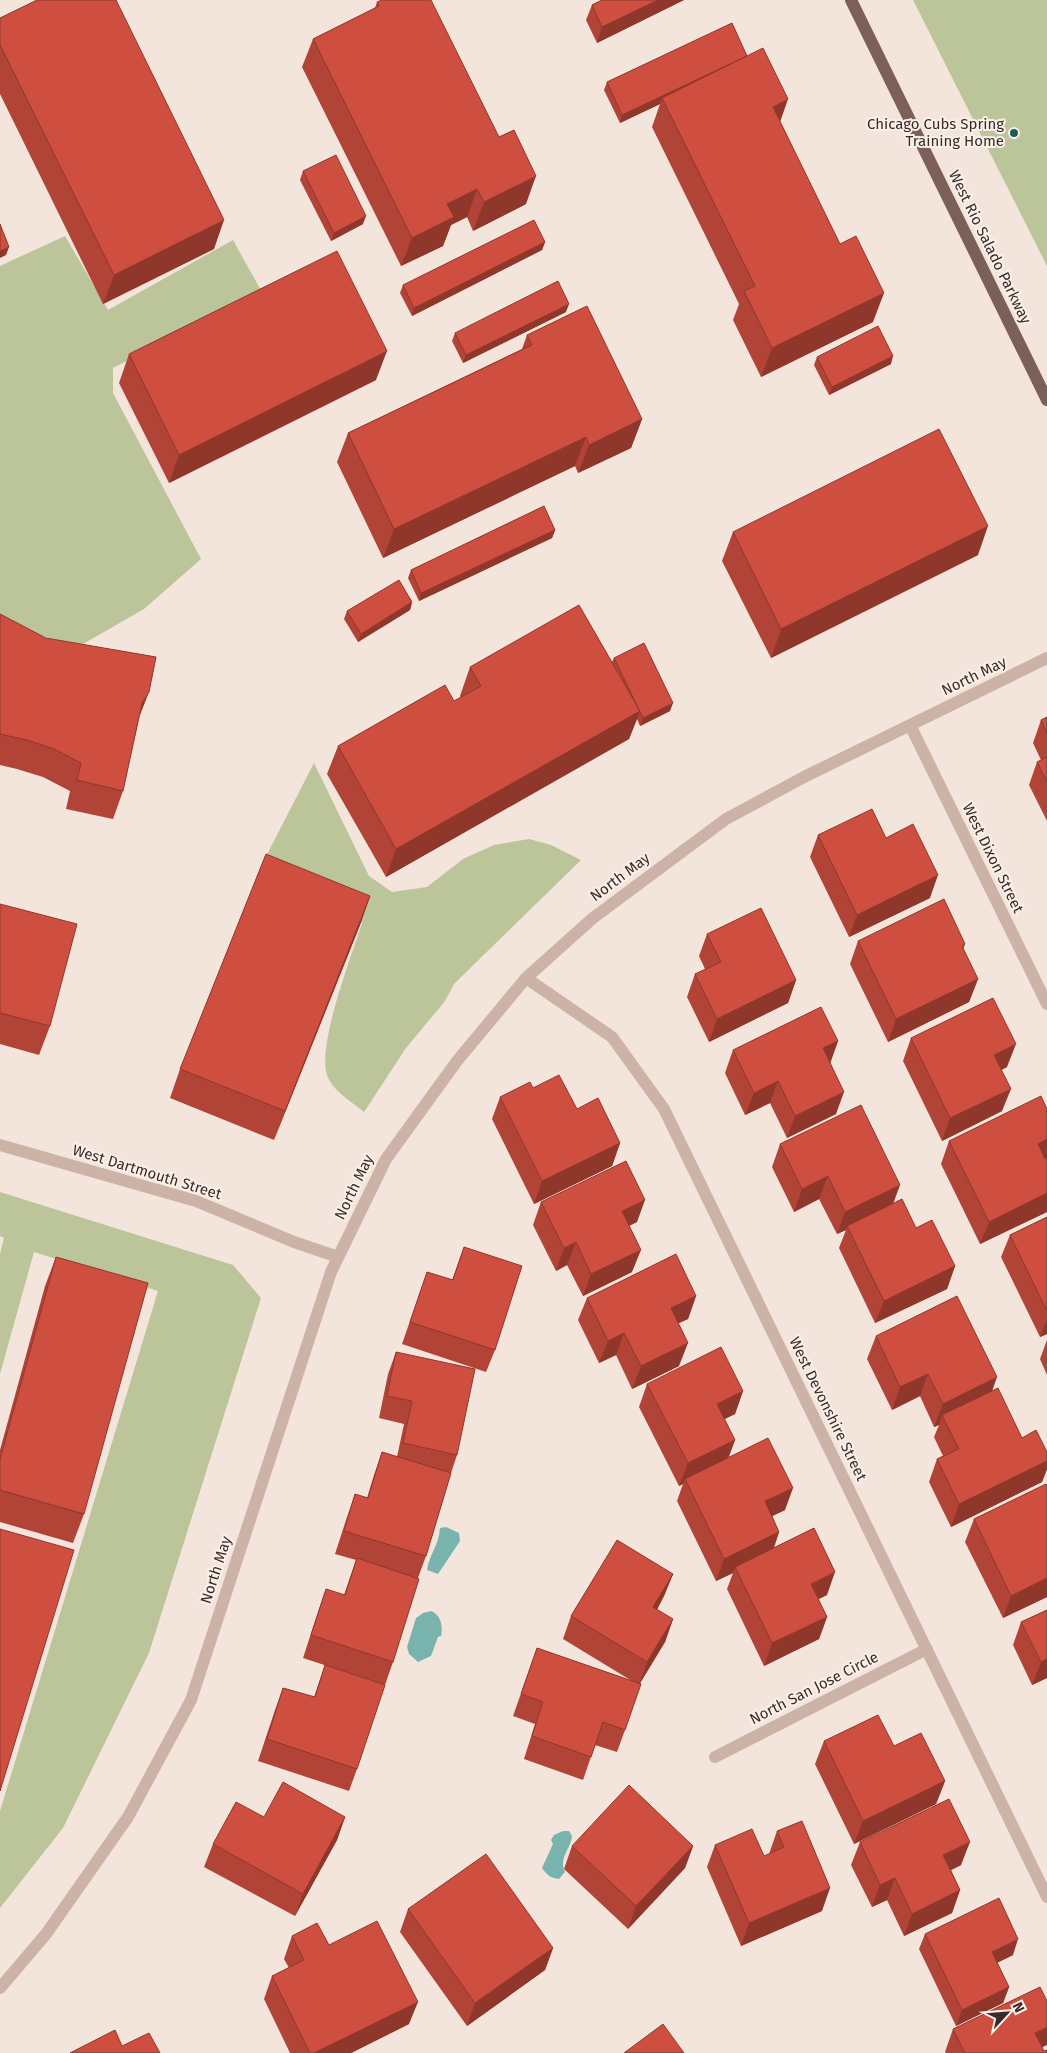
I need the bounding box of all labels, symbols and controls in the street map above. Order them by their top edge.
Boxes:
place label: Chicago Cubs Spring Training Home [867,115,1004,150]
marker: Chicago Cubs Spring Training Home [1008,127,1020,139]
street label: West Rio Salado Parkway [945,167,1035,327]
street label: North May [939,652,1010,699]
street label: West Dixon Street [959,800,1028,916]
street label: North May [587,848,654,905]
street label: West Dartmouth Street [70,1141,224,1203]
street label: North May [331,1151,378,1222]
street label: West Devonshire Street [785,1334,871,1484]
street label: North May [197,1533,236,1606]
street label: North San Jose Circle [747,1648,881,1728]
north arrow [982,1988,1032,2038]
text: N [1009,2000,1028,2015]

